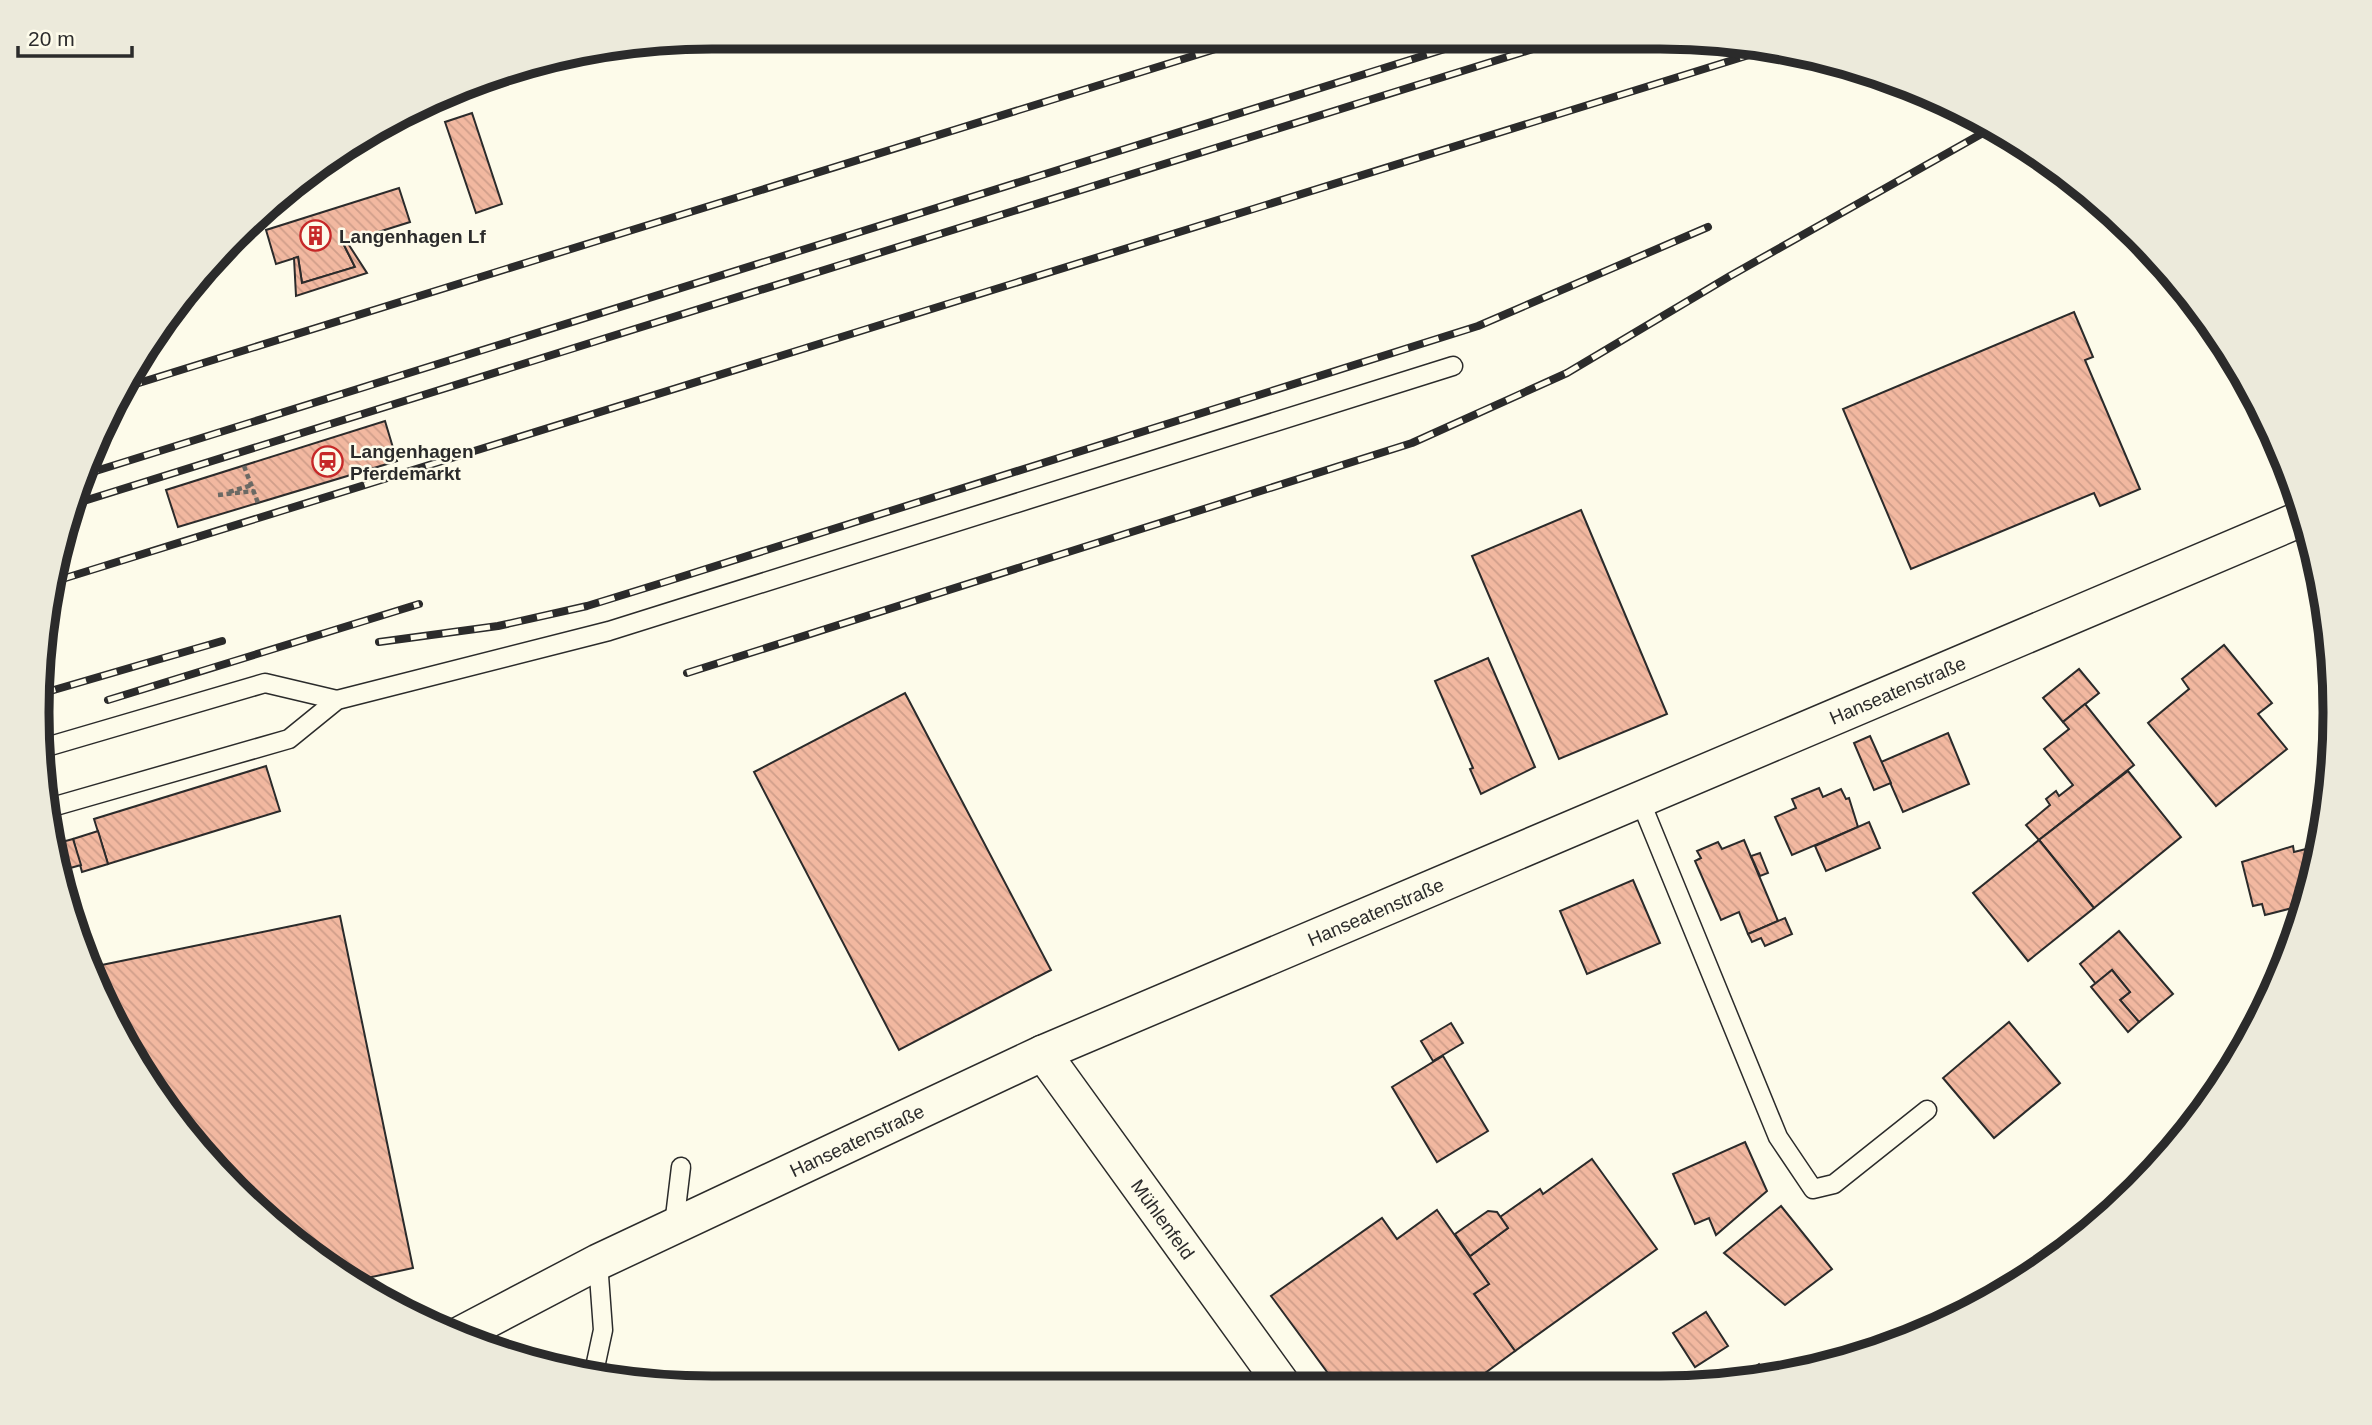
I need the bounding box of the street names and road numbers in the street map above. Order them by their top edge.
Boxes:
street label: Hanseatenstraße [1826,652,1969,728]
street label: Hanseatenstraße [1304,874,1447,950]
street label: Hanseatenstraße [786,1100,927,1181]
street label: Mühlenfeld [1127,1175,1199,1263]

